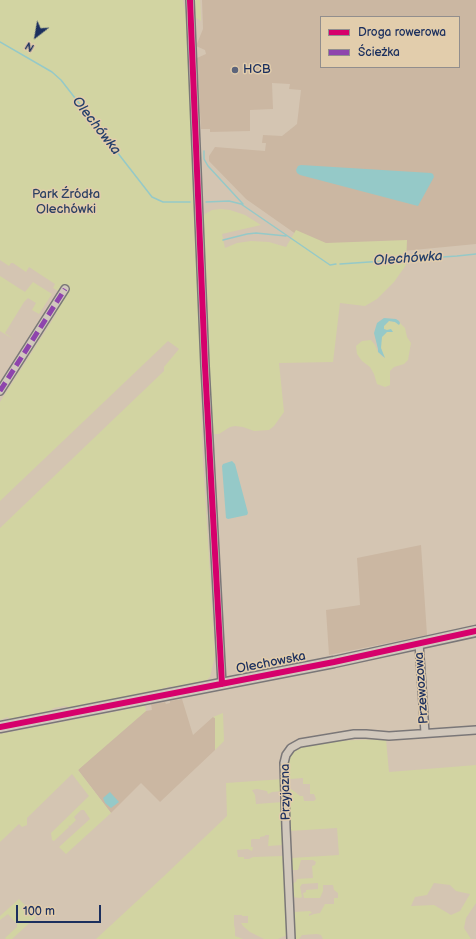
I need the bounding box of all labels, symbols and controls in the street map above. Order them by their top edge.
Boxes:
north arrow [16,16,56,56]
legend [320,16,460,68]
text: Droga rowerowa [358,25,446,40]
text: N [23,39,36,54]
text: Ścieżka [358,45,400,60]
place label: HCB [243,62,271,78]
marker: HCB [230,65,240,75]
water label: Olechówka [68,93,124,159]
park label: Park Źródła Olechówki [32,187,100,218]
water label: Olechówka [373,248,443,270]
street label: Olechowska [235,649,307,677]
street label: Przewozowa [412,652,432,724]
street label: Przyjazna [278,764,294,820]
scale bar [18,897,103,923]
text: 100 m [23,904,55,919]

